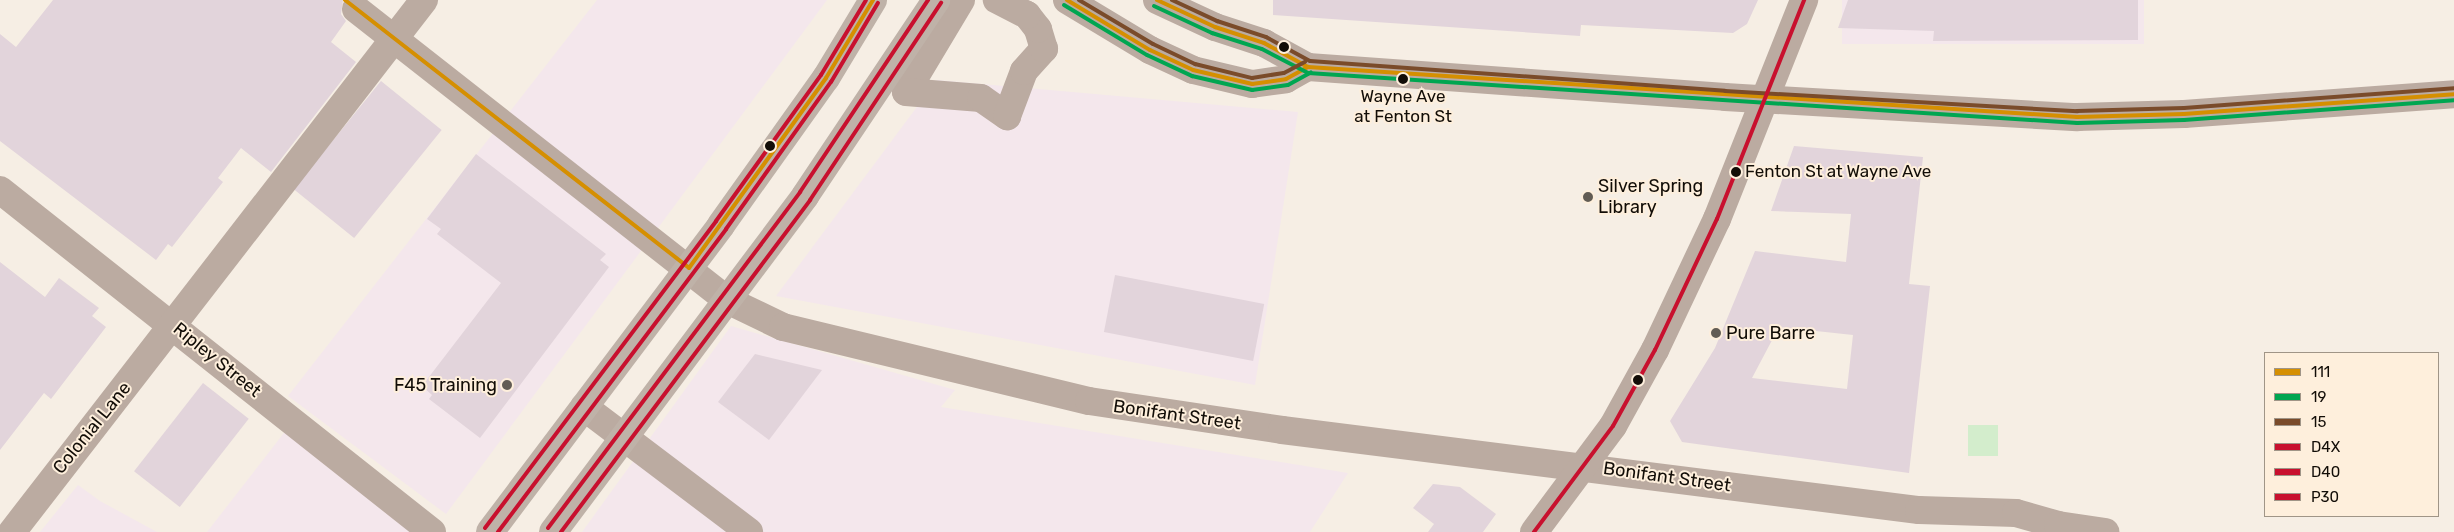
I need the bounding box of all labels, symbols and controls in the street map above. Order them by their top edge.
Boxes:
unlabelled marker [1279,42,1289,52]
marker: Wayne Ave at Fenton St [1398,74,1408,84]
place label: Wayne Ave at Fenton St [1354,87,1452,127]
unlabelled marker [765,141,775,151]
place label: Fenton St at Wayne Ave [1745,162,1932,182]
marker: Fenton St at Wayne Ave [1731,167,1741,177]
place label: Silver Spring Library [1598,176,1704,218]
marker: Silver Spring Library [1582,191,1594,203]
street label: Ripley Street [168,318,266,402]
place label: Pure Barre [1726,322,1815,344]
marker: Pure Barre [1710,327,1722,339]
legend [2264,352,2439,517]
text: 111 [2311,363,2330,381]
place label: F45 Training [393,374,497,396]
unlabelled marker [1633,375,1643,385]
street label: Colonial Lane [48,378,136,478]
marker: F45 Training [501,379,513,391]
text: 19 [2311,388,2326,406]
street label: Bonifant Street [1112,395,1242,435]
text: 15 [2311,413,2326,431]
text: D4X [2311,438,2340,456]
street label: Bonifant Street [1602,457,1732,497]
text: D40 [2311,463,2340,481]
text: P30 [2311,488,2339,506]

